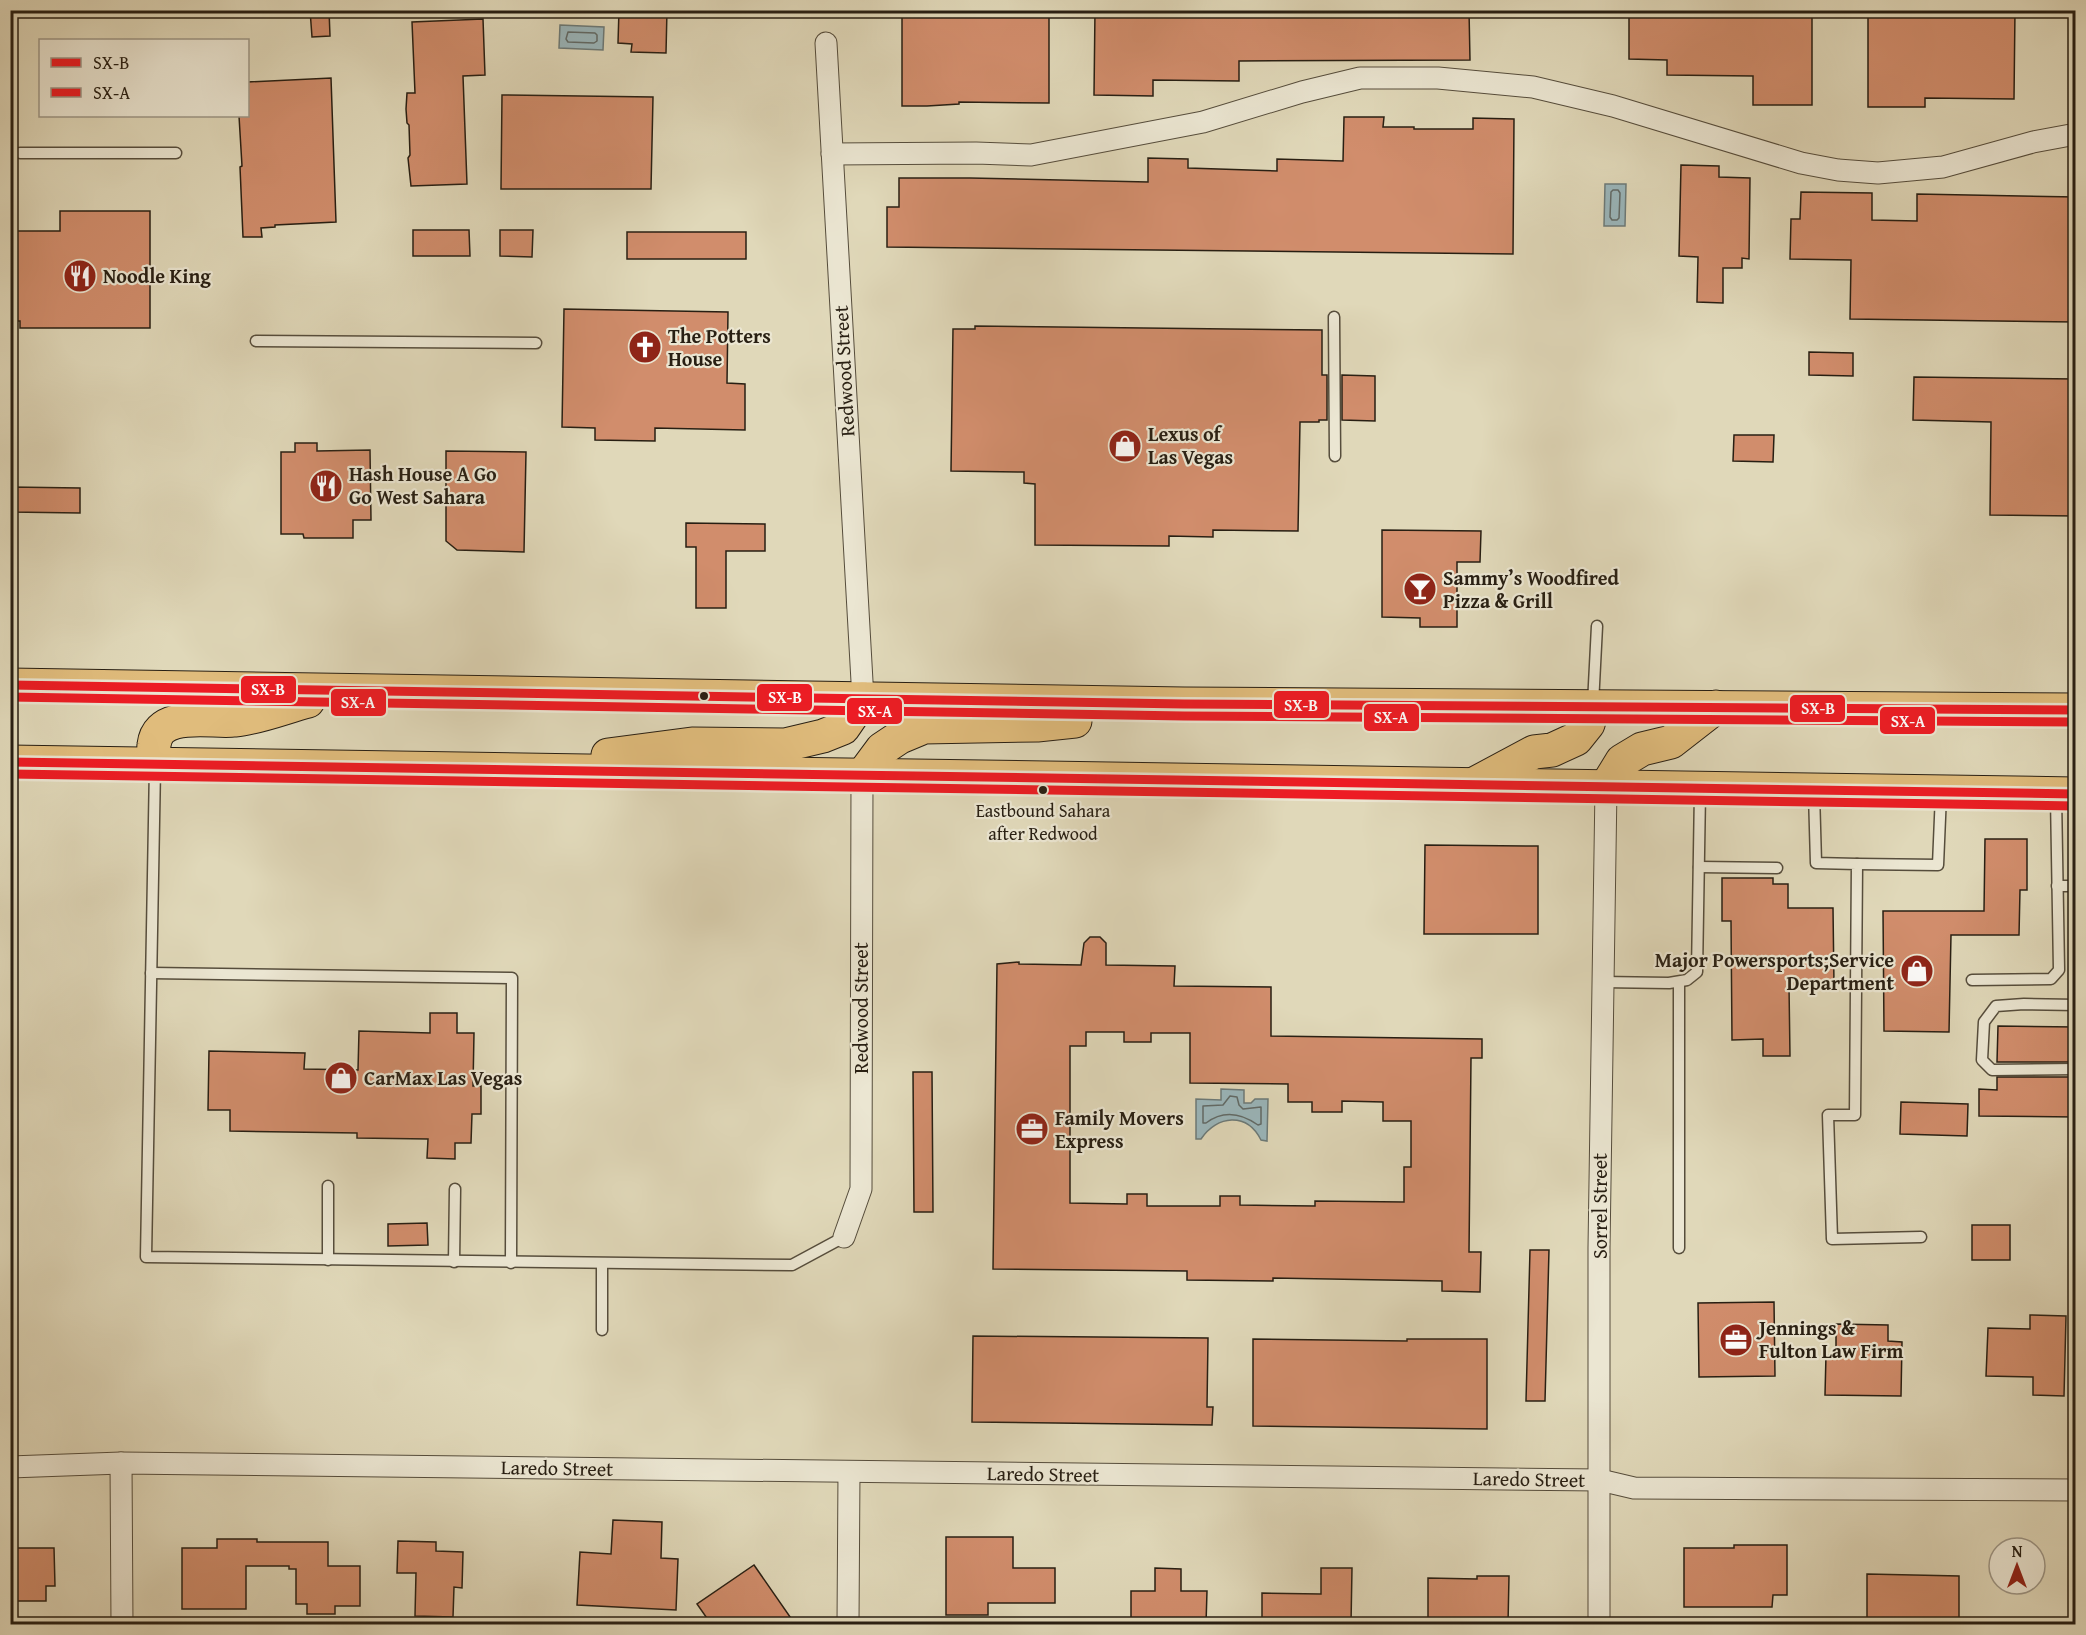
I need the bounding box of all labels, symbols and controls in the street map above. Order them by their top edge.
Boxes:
legend [39,39,249,117]
text: SX-B [93,49,129,76]
text: SX-A [93,79,130,106]
restaurant icon: Noodle King [62,258,98,294]
place label: Noodle King [103,261,211,290]
street label: Redwood Street [826,305,861,437]
place label: The Potters House [668,321,771,373]
church icon: The Potters House [627,329,663,365]
place label: Lexus of Las Vegas [1148,419,1233,471]
shop icon: Lexus of Las Vegas [1107,428,1143,464]
place label: Hash House A Go Go West Sahara [349,459,497,511]
restaurant icon: Hash House A Go Go West Sahara [308,468,344,504]
place label: Sammy’s Woodfired Pizza & Grill [1443,563,1620,615]
bar icon: Sammy’s Woodfired Pizza & Grill [1402,571,1438,607]
line badge: SX-B [240,675,297,704]
text: SX-B [251,677,285,701]
line badge: SX-B [756,683,813,712]
text: SX-B [768,685,802,709]
line badge: SX-A [330,688,387,717]
text: SX-A [341,690,376,714]
unlabelled marker [698,690,710,702]
line badge: SX-B [1273,690,1330,719]
text: SX-B [1284,693,1318,717]
line badge: SX-B [1789,694,1846,723]
text: SX-B [1801,696,1835,720]
line badge: SX-A [846,697,903,725]
text: SX-A [858,699,893,723]
line badge: SX-A [1363,703,1420,732]
text: SX-A [1374,705,1409,729]
line badge: SX-A [1879,706,1936,735]
text: SX-A [1891,709,1926,733]
marker: Eastbound Sahara after Redwood [1037,784,1049,796]
place label: Eastbound Sahara after Redwood [976,797,1111,847]
street label: Redwood Street [846,942,875,1074]
place label: Major Powersports;Service Department [1655,945,1894,997]
shop icon: Major Powersports;Service Department [1899,953,1935,989]
shop icon: CarMax Las Vegas [323,1060,359,1096]
place label: CarMax Las Vegas [364,1063,522,1092]
place label: Family Movers Express [1055,1103,1184,1155]
office icon: Family Movers Express [1014,1111,1050,1147]
street label: Sorrel Street [1585,1153,1614,1259]
place label: Jennings & Fulton Law Firm [1756,1313,1904,1365]
office icon: Jennings & Fulton Law Firm [1718,1322,1754,1358]
street label: Laredo Street [501,1452,613,1483]
street label: Laredo Street [987,1458,1099,1489]
street label: Laredo Street [1473,1463,1585,1494]
north arrow [1987,1536,2047,1596]
text: N [2012,1539,2023,1563]

